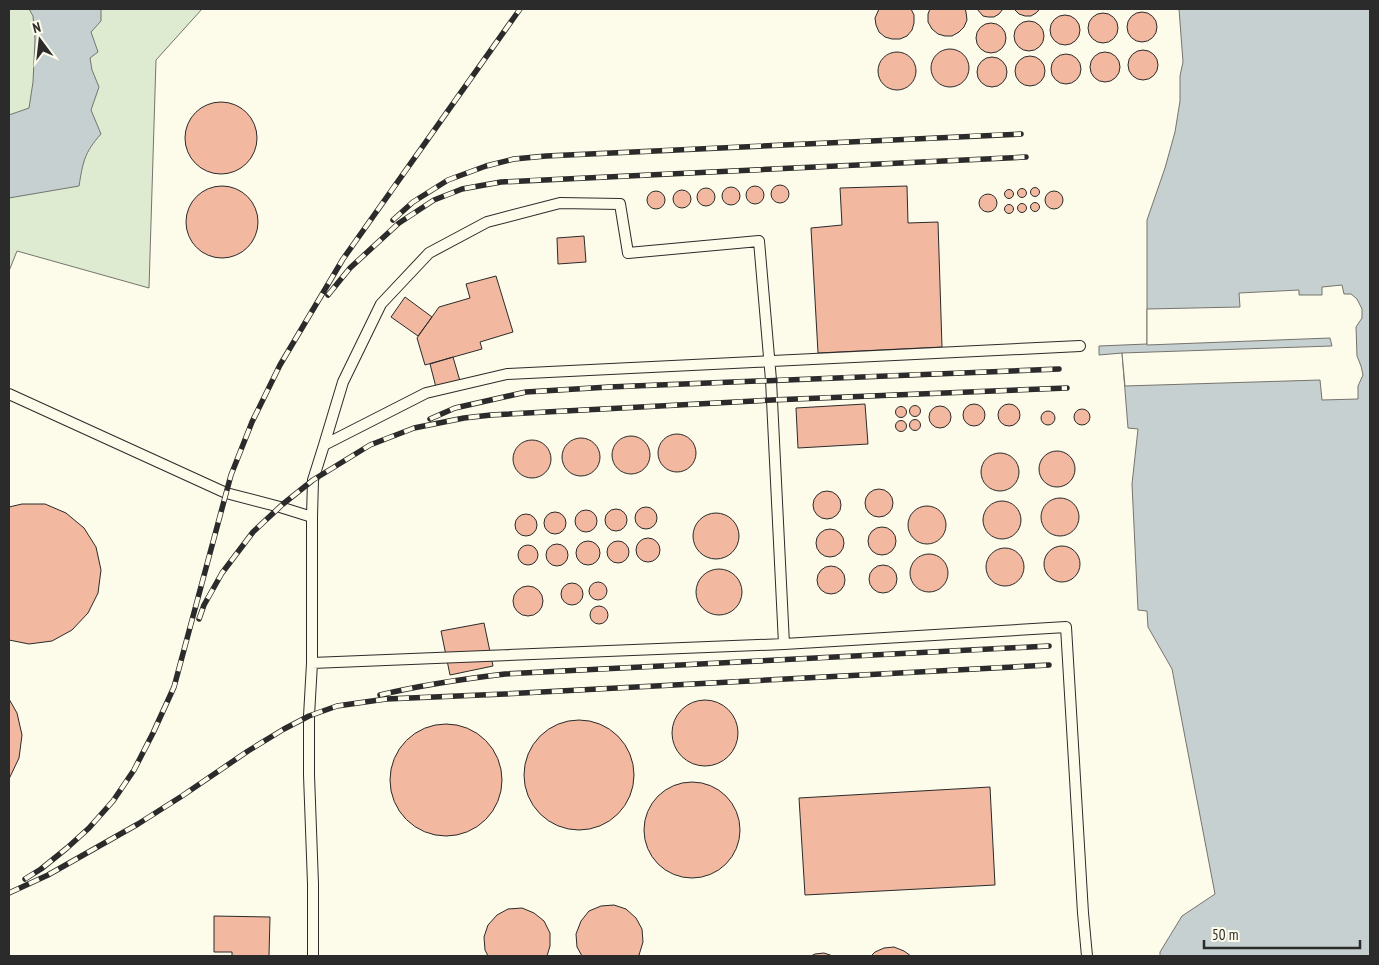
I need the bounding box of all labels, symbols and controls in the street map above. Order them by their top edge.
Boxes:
north arrow [15,15,65,65]
text: N [31,18,43,37]
scale bar [1204,918,1360,950]
text: 50 m [1212,925,1238,944]

